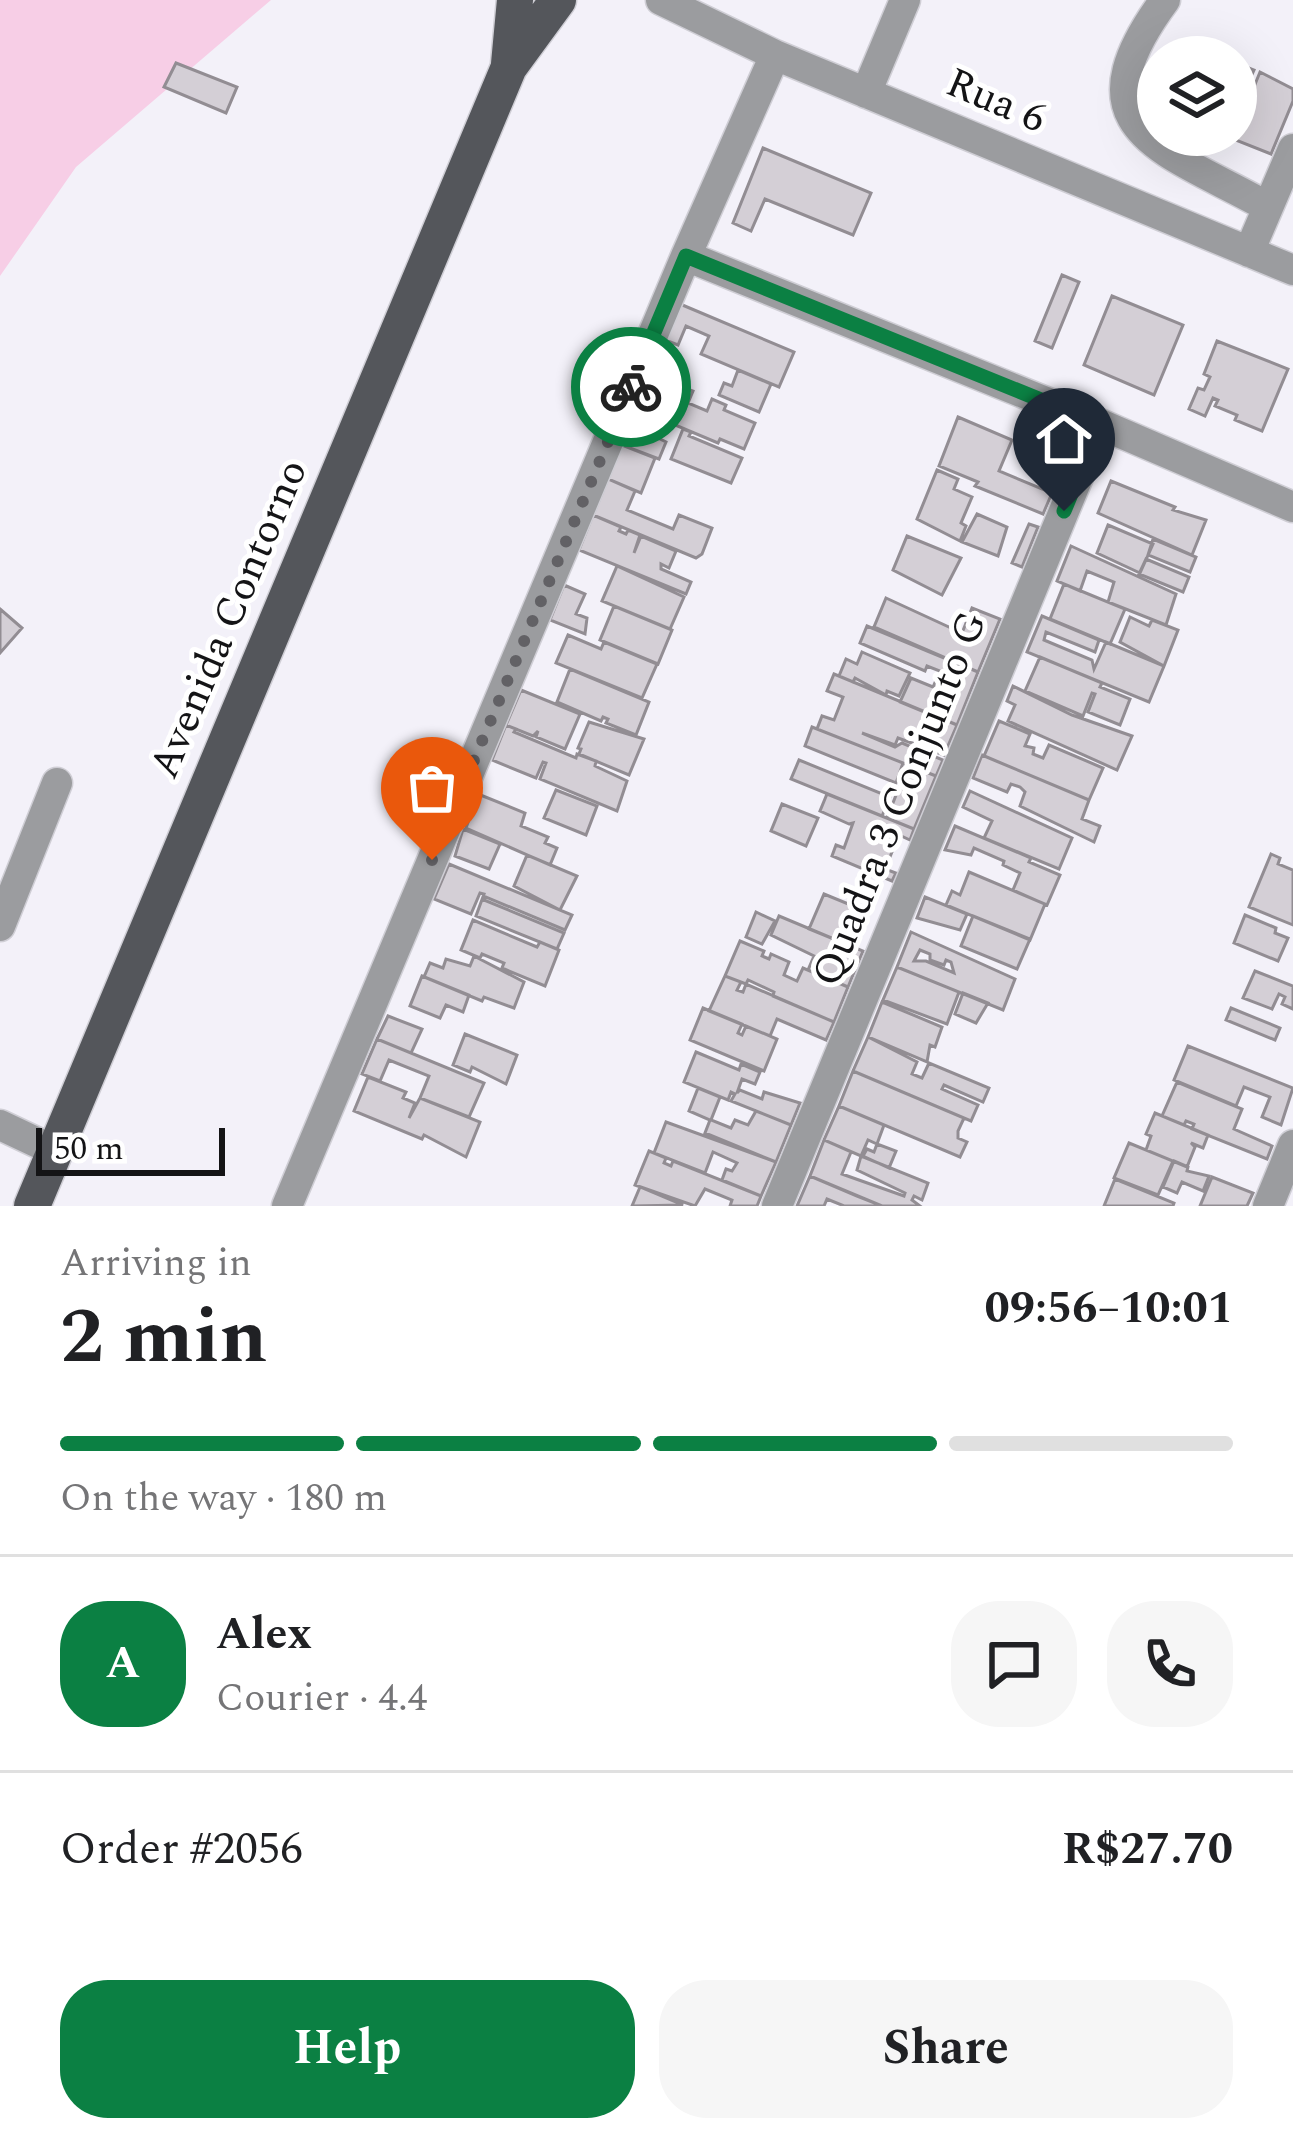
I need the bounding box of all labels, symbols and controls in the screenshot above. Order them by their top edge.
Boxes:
map controls [1137,36,1257,156]
button: layers [1137,36,1257,156]
street label: Rua 6 [936,52,1056,150]
courier [571,327,691,447]
icon: bike [598,354,664,420]
pin [1013,388,1115,511]
icon: home [1031,406,1097,472]
street label: Avenida Contorno [133,450,325,788]
street label: Quadra 3 Conjunto G [796,602,1004,996]
pin [381,737,483,860]
icon: bag [399,755,465,821]
scale bar [36,1122,225,1175]
text: 50 m [54,1124,124,1174]
text: Arriving in [60,1234,252,1293]
text: 09:56–10:01 [984,1274,1233,1343]
text: 2 min [60,1278,268,1397]
text: On the way · 180 m [60,1469,387,1528]
text: Alex [216,1600,312,1669]
button: chat [951,1601,1077,1727]
button: phone [1107,1601,1233,1727]
text: A [106,1629,140,1698]
text: Courier · 4.4 [216,1669,427,1728]
text: Order #2056 [60,1815,303,1884]
text: R$27.70 [1062,1815,1233,1884]
button: Help [60,1980,635,2118]
button: Share [659,1980,1233,2118]

